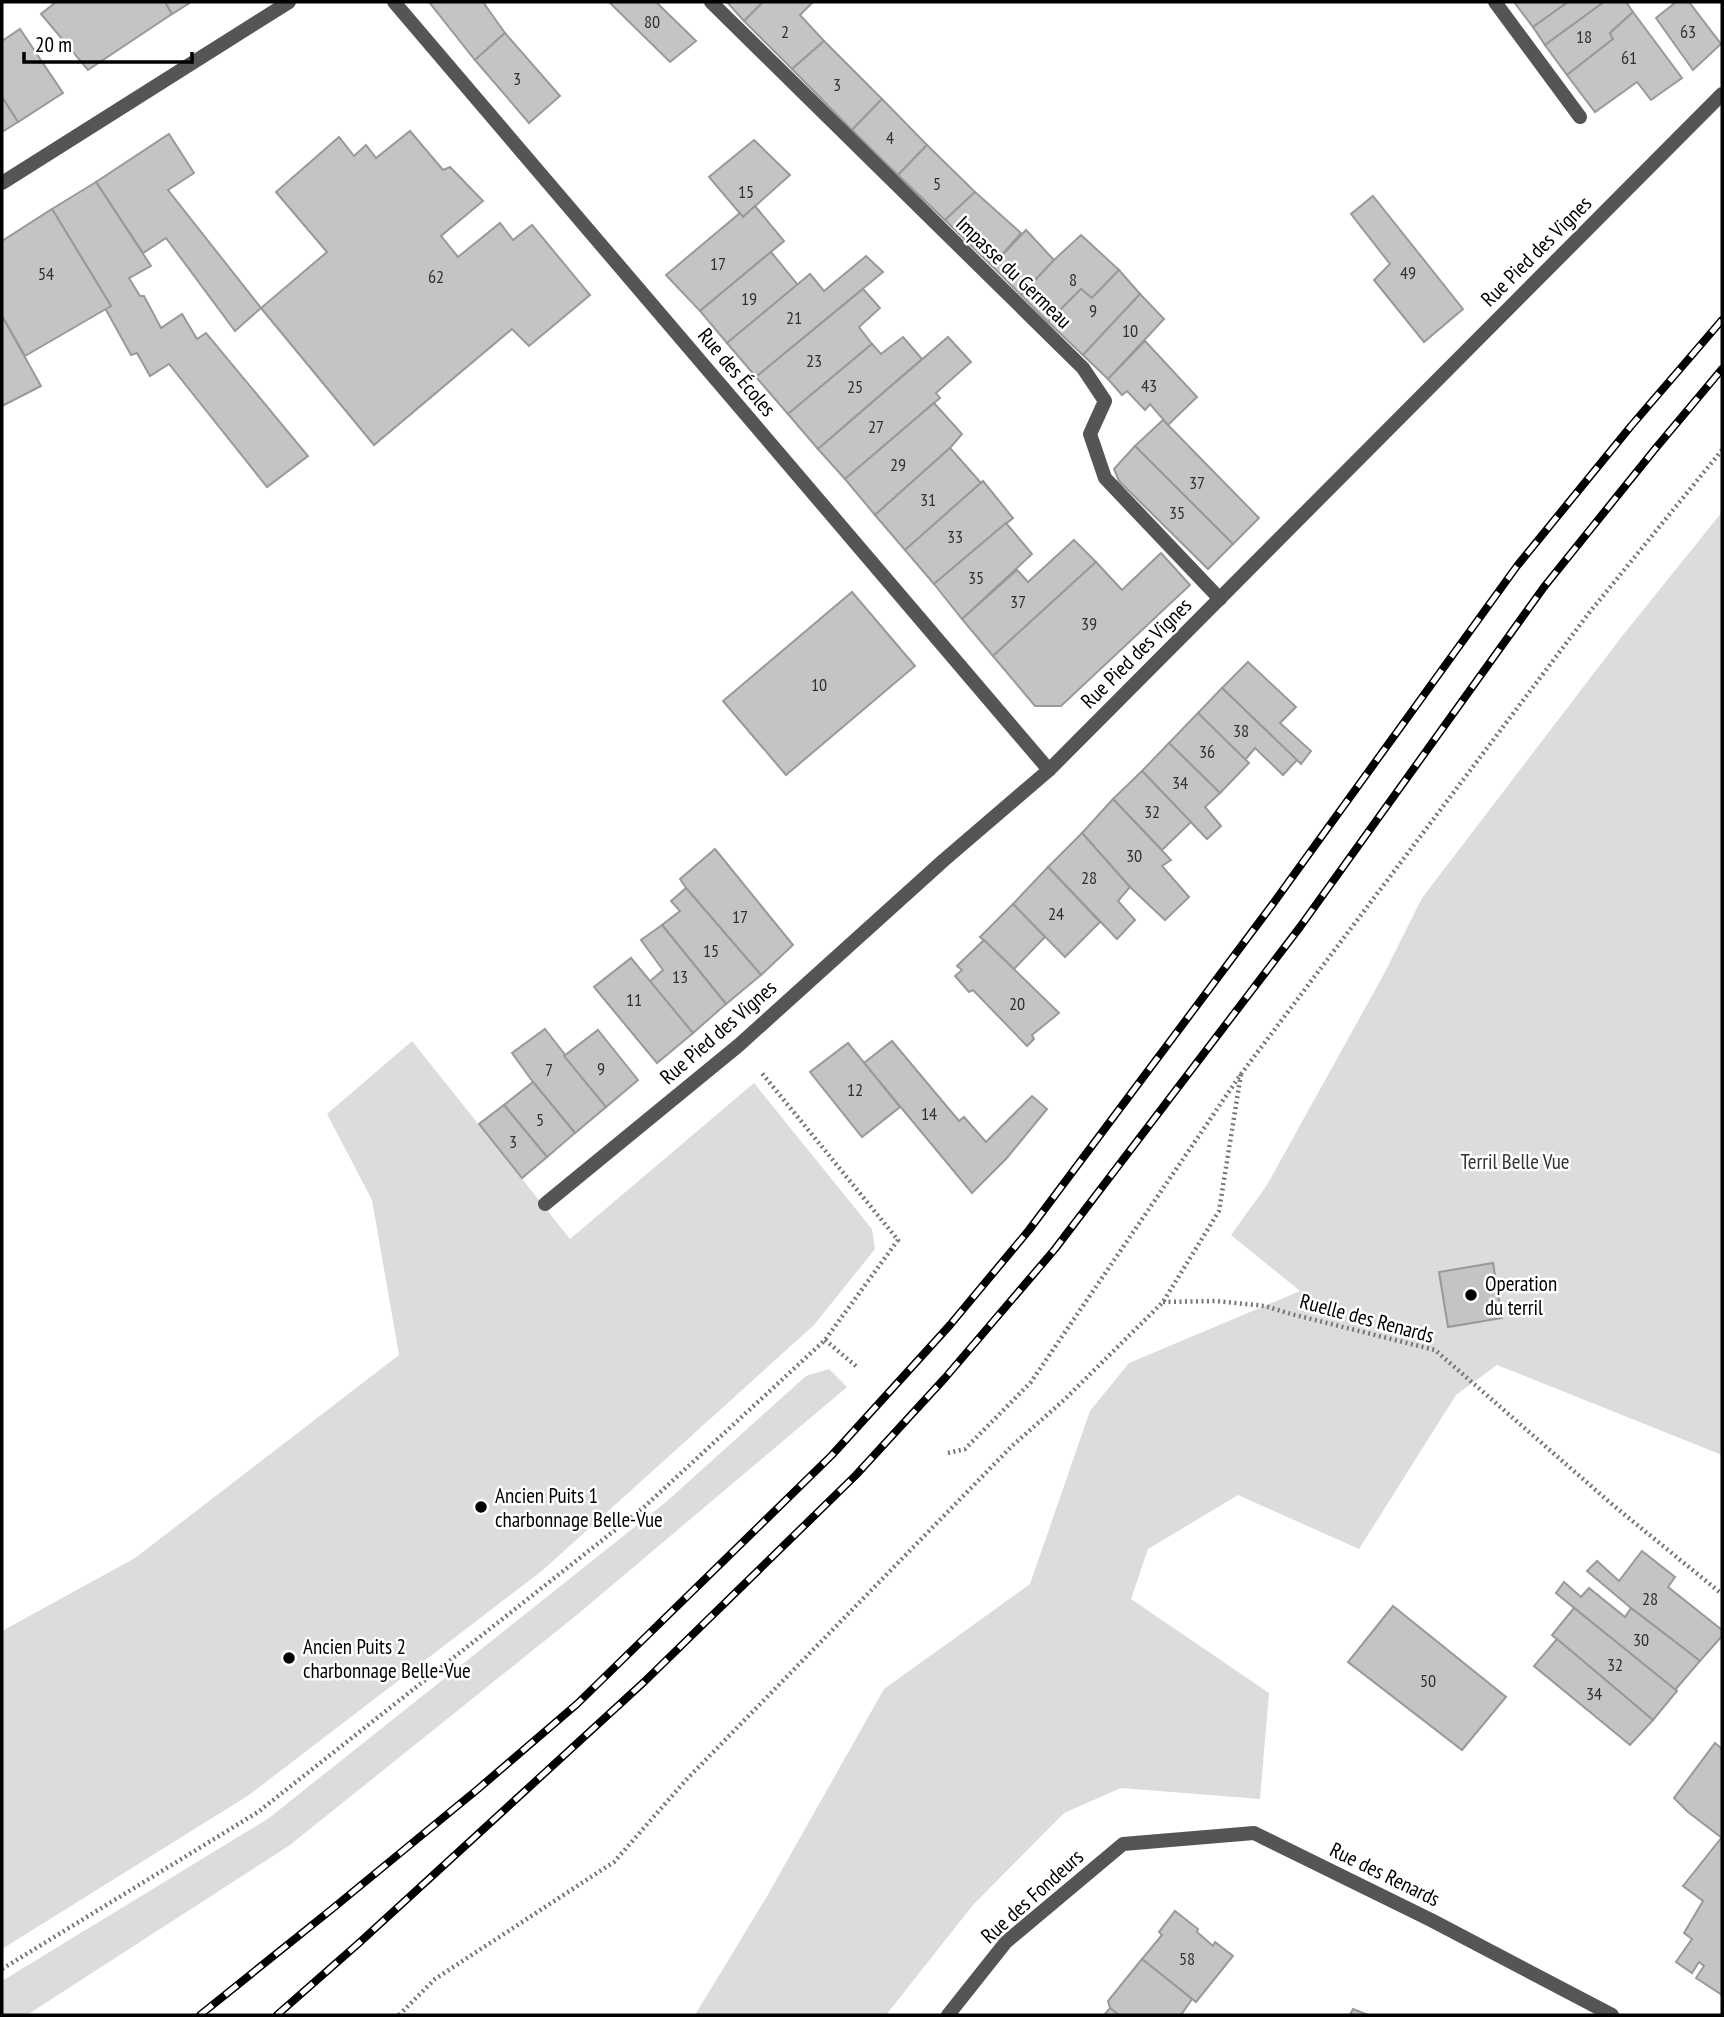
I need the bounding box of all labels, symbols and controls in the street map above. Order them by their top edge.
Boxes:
house number: 80 [644,10,660,33]
house number: 2 [781,20,789,43]
house number: 63 [1680,20,1696,43]
scale bar [24,21,192,65]
house number: 18 [1576,25,1592,48]
text: 20 m [35,31,72,58]
house number: 61 [1621,46,1637,69]
house number: 3 [513,67,521,90]
house number: 3 [833,73,841,96]
house number: 4 [886,126,894,149]
house number: 5 [933,172,941,195]
house number: 15 [738,180,754,203]
street label: Rue Pied des Vignes [1475,190,1597,312]
street label: Impasse du Germeau [950,210,1078,334]
house number: 17 [710,252,726,275]
house number: 49 [1400,261,1416,284]
house number: 54 [38,262,54,285]
house number: 62 [428,265,444,288]
house number: 8 [1069,268,1077,291]
house number: 19 [741,287,757,310]
house number: 9 [1089,299,1097,322]
house number: 21 [786,306,802,329]
house number: 10 [1122,319,1138,342]
street label: Rue des Écoles [692,322,782,422]
house number: 23 [806,349,822,372]
house number: 43 [1141,374,1157,397]
house number: 25 [847,375,863,398]
house number: 27 [868,415,884,438]
house number: 29 [890,453,906,476]
house number: 37 [1189,471,1205,494]
house number: 31 [920,488,936,511]
house number: 35 [1169,501,1185,524]
house number: 33 [947,525,963,548]
house number: 35 [968,566,984,589]
house number: 37 [1010,590,1026,613]
street label: Rue Pied des Vignes [1075,592,1197,714]
house number: 39 [1081,612,1097,635]
house number: 10 [811,673,827,696]
house number: 38 [1233,719,1249,742]
house number: 36 [1199,740,1215,763]
house number: 34 [1172,771,1188,794]
house number: 32 [1144,800,1160,823]
house number: 30 [1126,844,1142,867]
house number: 28 [1081,866,1097,889]
house number: 24 [1048,902,1064,925]
house number: 17 [732,905,748,928]
house number: 15 [703,939,719,962]
house number: 13 [672,965,688,988]
street label: Rue Pied des Vignes [654,974,782,1090]
house number: 11 [626,988,642,1011]
house number: 20 [1009,992,1025,1015]
house number: 9 [597,1057,605,1080]
house number: 7 [545,1058,553,1081]
house number: 12 [847,1078,863,1101]
house number: 14 [921,1102,937,1125]
house number: 5 [536,1108,544,1131]
house number: 3 [509,1130,517,1153]
park label: Terril Belle Vue [1461,1148,1569,1175]
place label: Operation du terril [1485,1270,1557,1321]
street label: Ruelle des Renards [1297,1287,1437,1349]
marker: Operation du terril [1463,1287,1479,1303]
place label: Ancien Puits 1 charbonnage Belle-Vue [495,1482,663,1533]
marker: Ancien Puits 1 charbonnage Belle-Vue [473,1499,489,1515]
house number: 28 [1642,1587,1658,1610]
house number: 30 [1633,1628,1649,1651]
place label: Ancien Puits 2 charbonnage Belle-Vue [303,1633,471,1684]
marker: Ancien Puits 2 charbonnage Belle-Vue [281,1650,297,1666]
house number: 32 [1607,1653,1623,1676]
house number: 50 [1420,1669,1436,1692]
house number: 34 [1586,1682,1602,1705]
street label: Rue des Renards [1326,1836,1444,1912]
street label: Rue des Fondeurs [975,1843,1089,1949]
house number: 58 [1179,1947,1195,1970]

